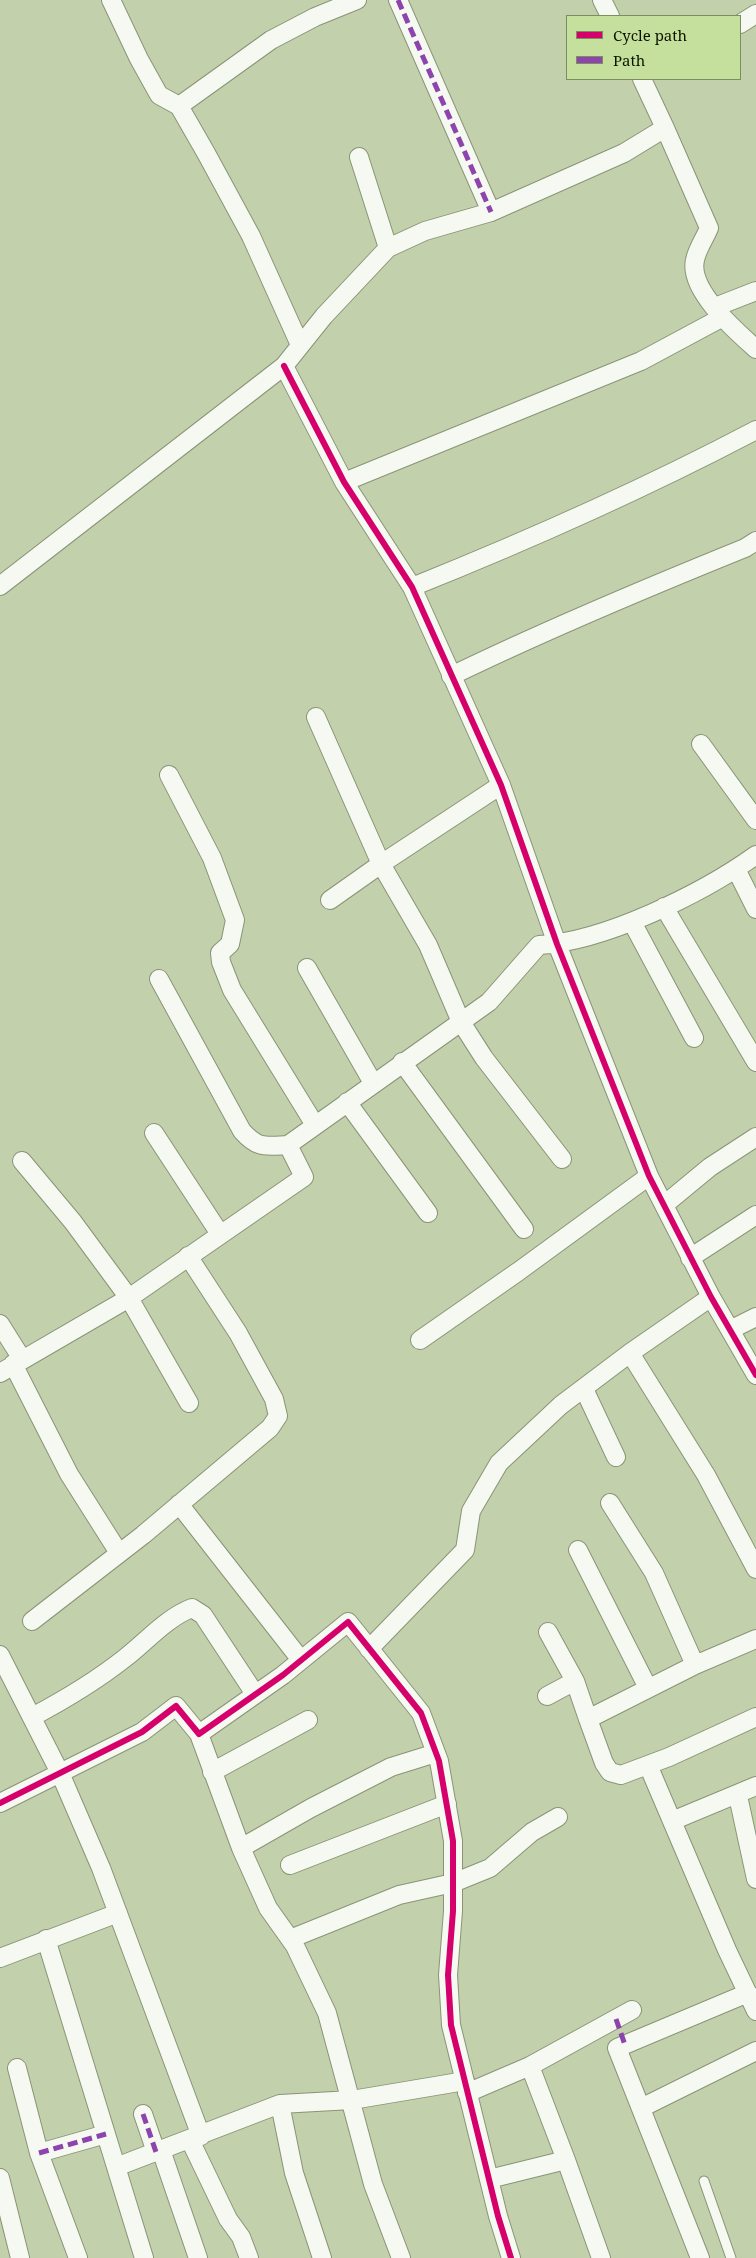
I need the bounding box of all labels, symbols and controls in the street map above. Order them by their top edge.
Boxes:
legend [566,15,741,80]
text: Cycle path [613,25,687,45]
text: Path [613,50,645,70]

